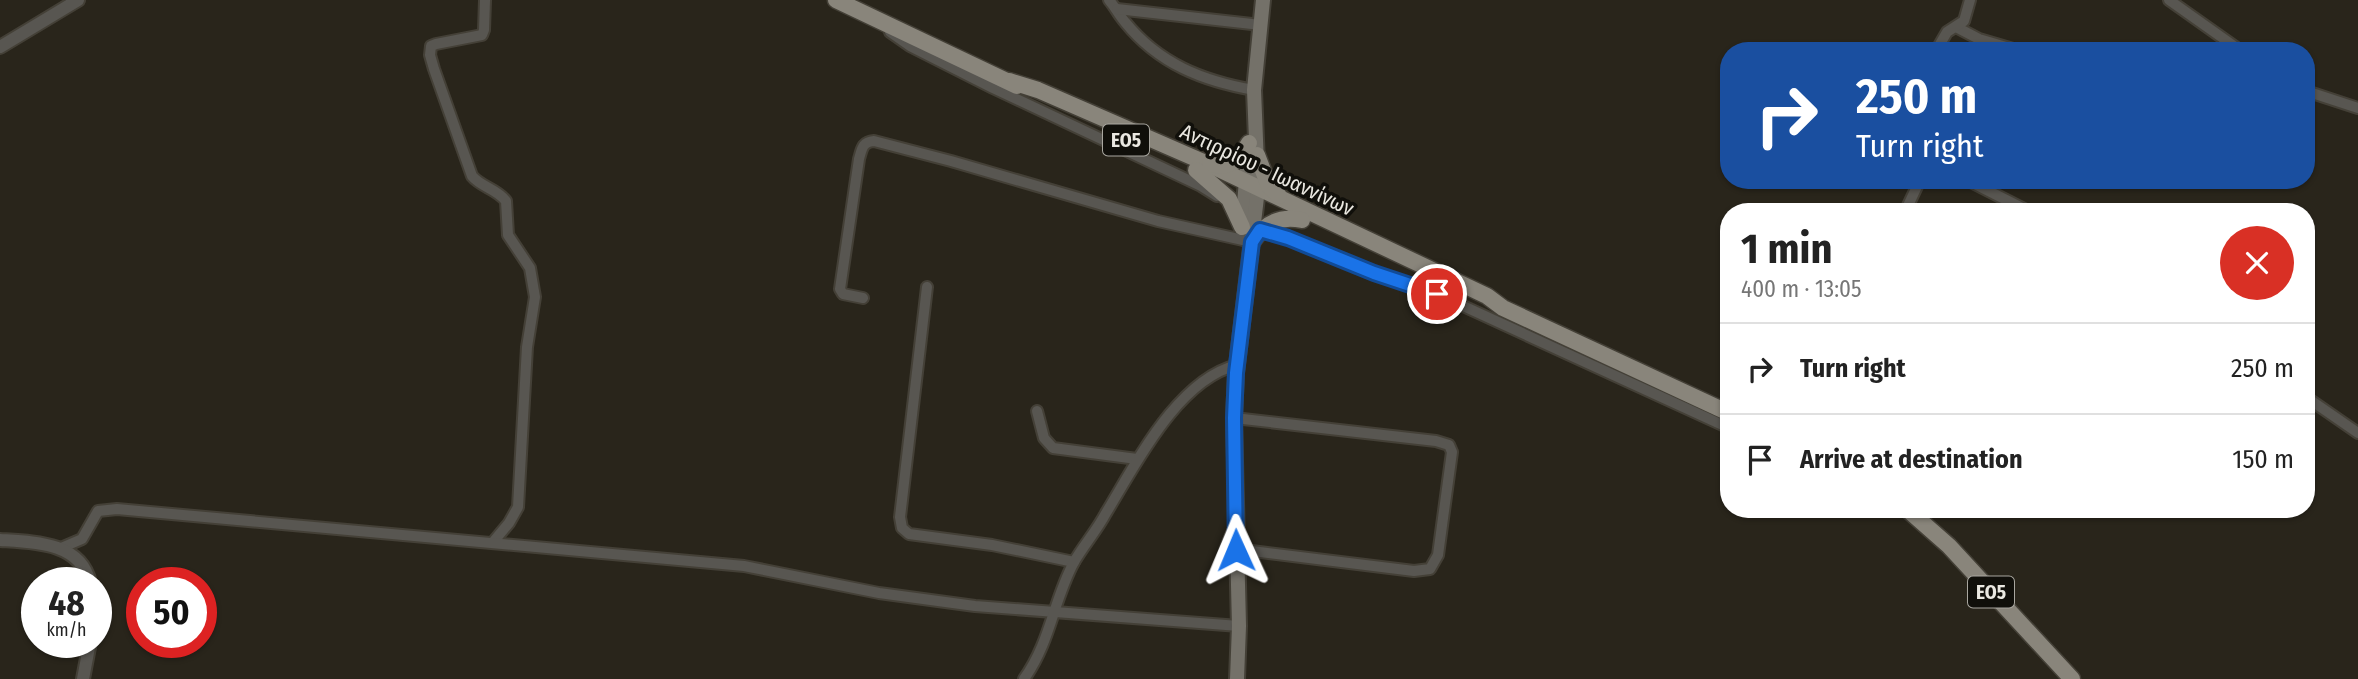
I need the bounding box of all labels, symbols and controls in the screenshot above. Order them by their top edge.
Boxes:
text: 250 m [1856,67,1977,126]
icon: right [1741,70,1832,161]
street label: Αντιρρίου - Ιωαννίνων [1176,118,1358,222]
road number: ΕΟ5 [1103,124,1149,156]
text: Turn right [1856,127,1983,165]
text: 1 min [1741,224,1832,274]
button: close [2220,226,2294,300]
pin [1407,264,1467,324]
icon: arrive [1418,275,1456,313]
text: 400 m · 13:05 [1741,275,1862,303]
icon: right [1741,350,1779,388]
text: Turn right [1800,353,1906,384]
text: 250 m [2231,353,2294,384]
icon: arrive [1741,441,1779,479]
text: Arrive at destination [1800,444,2023,475]
text: 150 m [2232,444,2294,475]
position arrow [1199,513,1273,587]
speed limit sign: 50 [126,567,217,658]
road number: ΕΟ5 [1968,576,2014,608]
text: 48 [48,582,85,624]
text: km/h [46,619,87,641]

